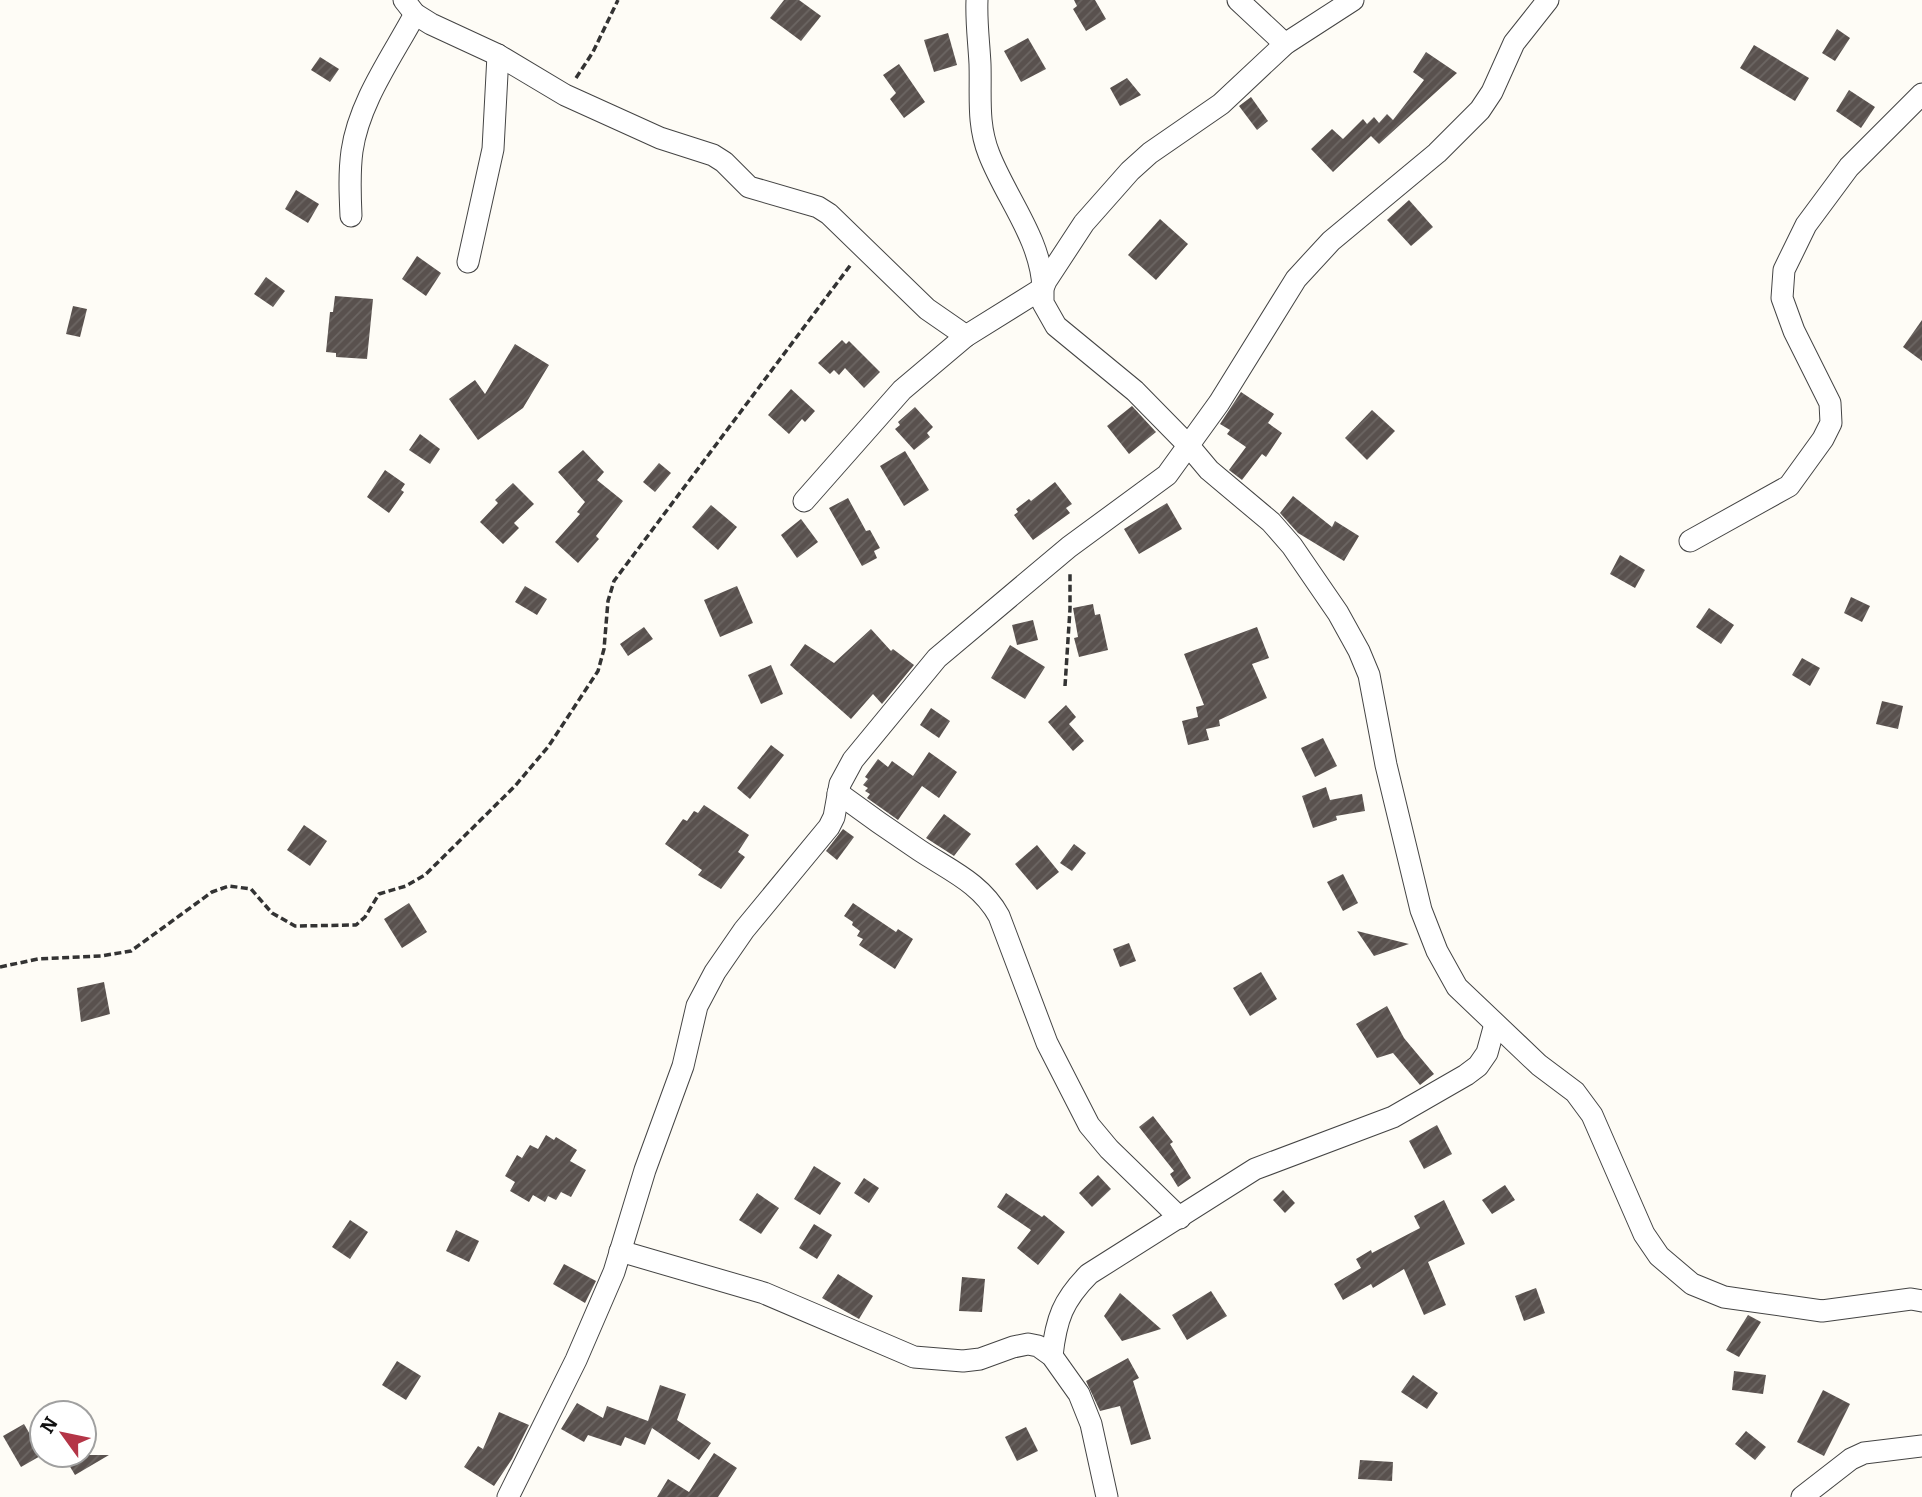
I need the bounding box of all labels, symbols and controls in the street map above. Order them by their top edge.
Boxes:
north arrow [28,1399,98,1469]
text: N [36,1412,63,1437]

